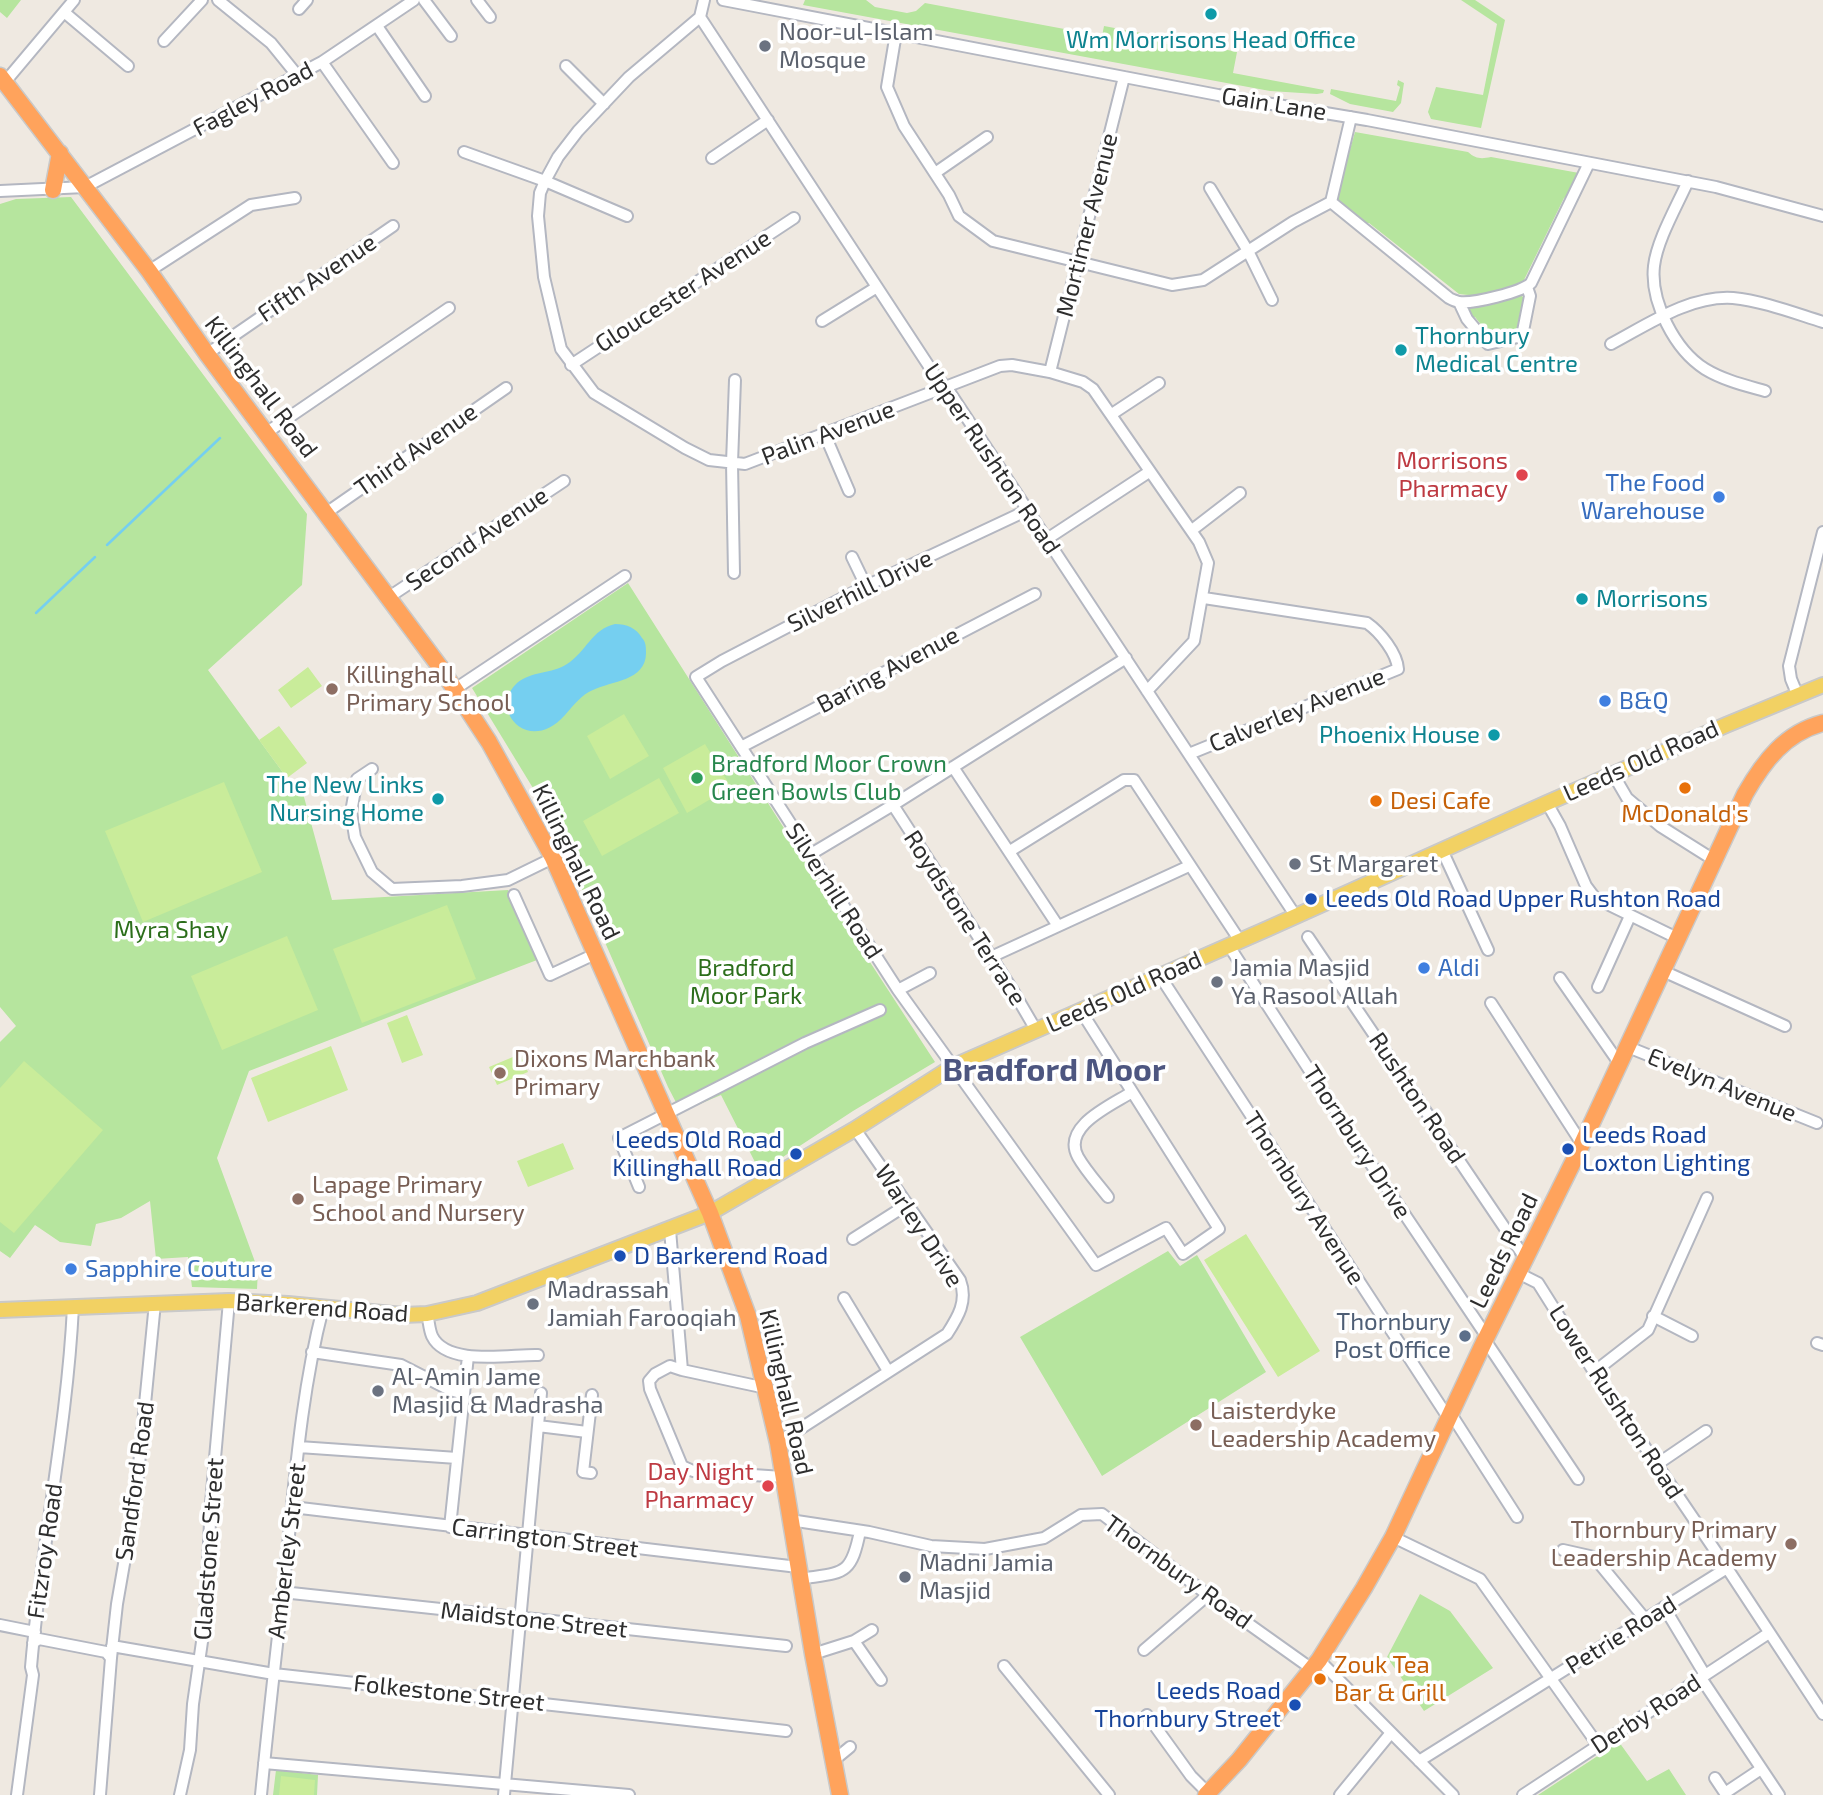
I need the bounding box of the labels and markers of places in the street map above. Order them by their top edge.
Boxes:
marker: Wm Morrisons Head Office [1203,6,1219,22]
place label: Noor-ul-Islam Mosque [779,18,933,74]
place label: Wm Morrisons Head Office [1066,26,1356,54]
marker: Noor-ul-Islam Mosque [757,38,773,54]
place label: Thornbury Medical Centre [1415,322,1578,378]
marker: Thornbury Medical Centre [1393,342,1409,358]
place label: Morrisons Pharmacy [1396,447,1508,503]
marker: Morrisons Pharmacy [1514,467,1530,483]
place label: The Food Warehouse [1581,469,1705,525]
marker: The Food Warehouse [1711,489,1727,505]
place label: Morrisons [1596,585,1708,613]
marker: Morrisons [1574,591,1590,607]
place label: Killinghall Primary School [346,661,511,717]
marker: Killinghall Primary School [324,681,340,697]
place label: B&Q [1619,687,1668,715]
marker: B&Q [1597,693,1613,709]
place label: Phoenix House [1319,721,1480,749]
marker: Phoenix House [1486,727,1502,743]
place label: Bradford Moor Crown Green Bowls Club [711,750,947,806]
marker: Bradford Moor Crown Green Bowls Club [689,770,705,786]
place label: The New Links Nursing Home [266,771,424,827]
marker: McDonald's [1677,780,1693,796]
place label: Desi Cafe [1390,787,1491,815]
marker: The New Links Nursing Home [430,791,446,807]
marker: Desi Cafe [1368,793,1384,809]
place label: McDonald's [1621,800,1749,828]
place label: St Margaret [1309,850,1438,878]
marker: St Margaret [1287,856,1303,872]
place label: Leeds Old Road Upper Rushton Road [1325,885,1721,913]
marker: Leeds Old Road Upper Rushton Road [1303,891,1319,907]
place label: Jamia Masjid Ya Rasool Allah [1231,954,1398,1010]
place label: Aldi [1438,954,1480,982]
marker: Aldi [1416,960,1432,976]
marker: Jamia Masjid Ya Rasool Allah [1209,974,1225,990]
place label: Dixons Marchbank Primary [514,1045,716,1101]
marker: Dixons Marchbank Primary [492,1065,508,1081]
place label: Leeds Road Loxton Lighting [1582,1121,1750,1177]
place label: Leeds Old Road Killinghall Road [612,1126,782,1182]
marker: Leeds Road Loxton Lighting [1560,1141,1576,1157]
marker: Leeds Old Road Killinghall Road [788,1146,804,1162]
place label: Lapage Primary School and Nursery [312,1171,525,1227]
marker: Lapage Primary School and Nursery [290,1191,306,1207]
place label: D Barkerend Road [634,1242,828,1270]
marker: D Barkerend Road [612,1248,628,1264]
place label: Sapphire Couture [85,1255,273,1283]
marker: Sapphire Couture [63,1261,79,1277]
place label: Madrassah Jamiah Farooqiah [547,1276,737,1332]
marker: Madrassah Jamiah Farooqiah [525,1296,541,1312]
place label: Thornbury Post Office [1334,1308,1451,1364]
marker: Thornbury Post Office [1457,1328,1473,1344]
place label: Al-Amin Jame Masjid & Madrasha [392,1363,603,1419]
marker: Al-Amin Jame Masjid & Madrasha [370,1383,386,1399]
place label: Laisterdyke Leadership Academy [1210,1397,1436,1453]
marker: Laisterdyke Leadership Academy [1188,1417,1204,1433]
place label: Day Night Pharmacy [644,1458,754,1514]
marker: Day Night Pharmacy [760,1478,776,1494]
place label: Thornbury Primary Leadership Academy [1551,1516,1777,1572]
marker: Thornbury Primary Leadership Academy [1783,1536,1799,1552]
place label: Madni Jamia Masjid [919,1549,1054,1605]
marker: Madni Jamia Masjid [897,1569,913,1585]
place label: Zouk Tea Bar & Grill [1334,1651,1446,1707]
marker: Zouk Tea Bar & Grill [1312,1671,1328,1687]
place label: Leeds Road Thornbury Street [1094,1677,1281,1733]
marker: Leeds Road Thornbury Street [1287,1697,1303,1713]

